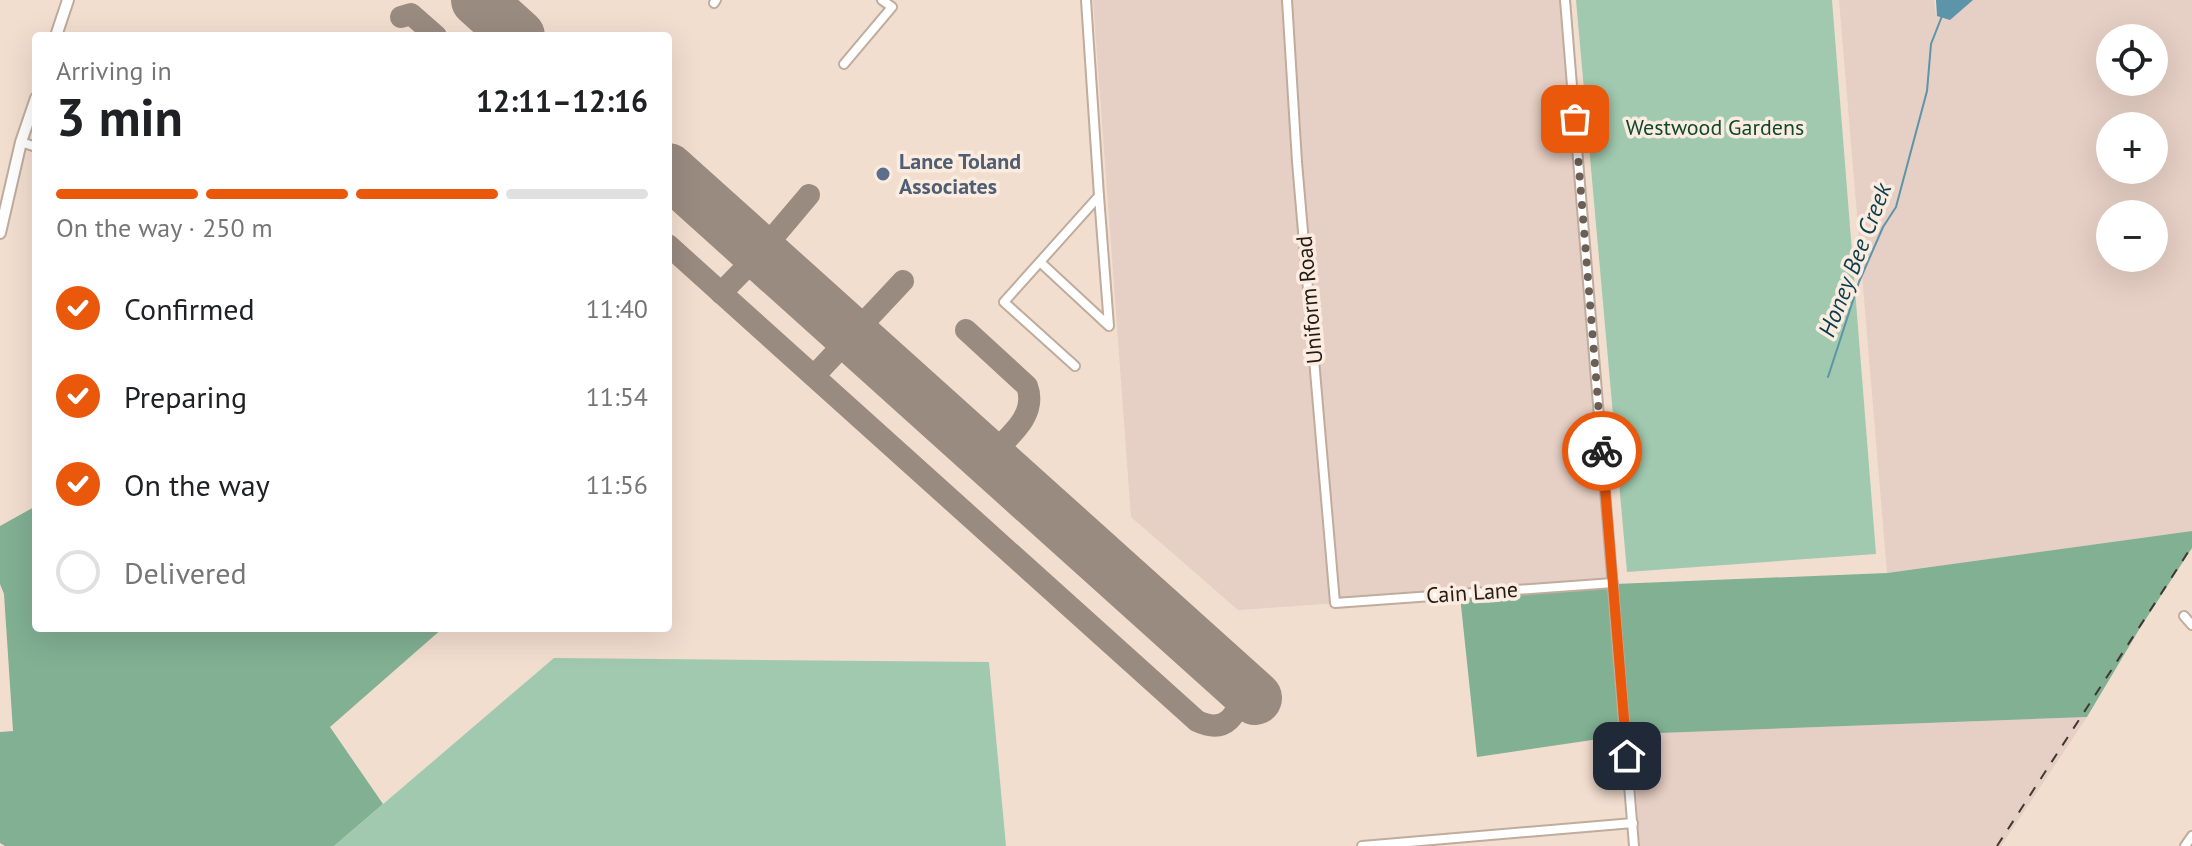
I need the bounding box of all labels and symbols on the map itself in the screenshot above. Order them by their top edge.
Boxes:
pin [1541,85,1609,153]
park label: Westwood Gardens [1626,113,1804,141]
place label: Lance Toland Associates [899,147,1021,200]
marker: Lance Toland Associates [874,165,892,183]
water label: Honey Bee Creek [1811,177,1899,341]
street label: Uniform Road [1289,235,1329,365]
courier [1562,411,1642,491]
street label: Cain Lane [1425,575,1519,609]
pin [1593,722,1661,790]

